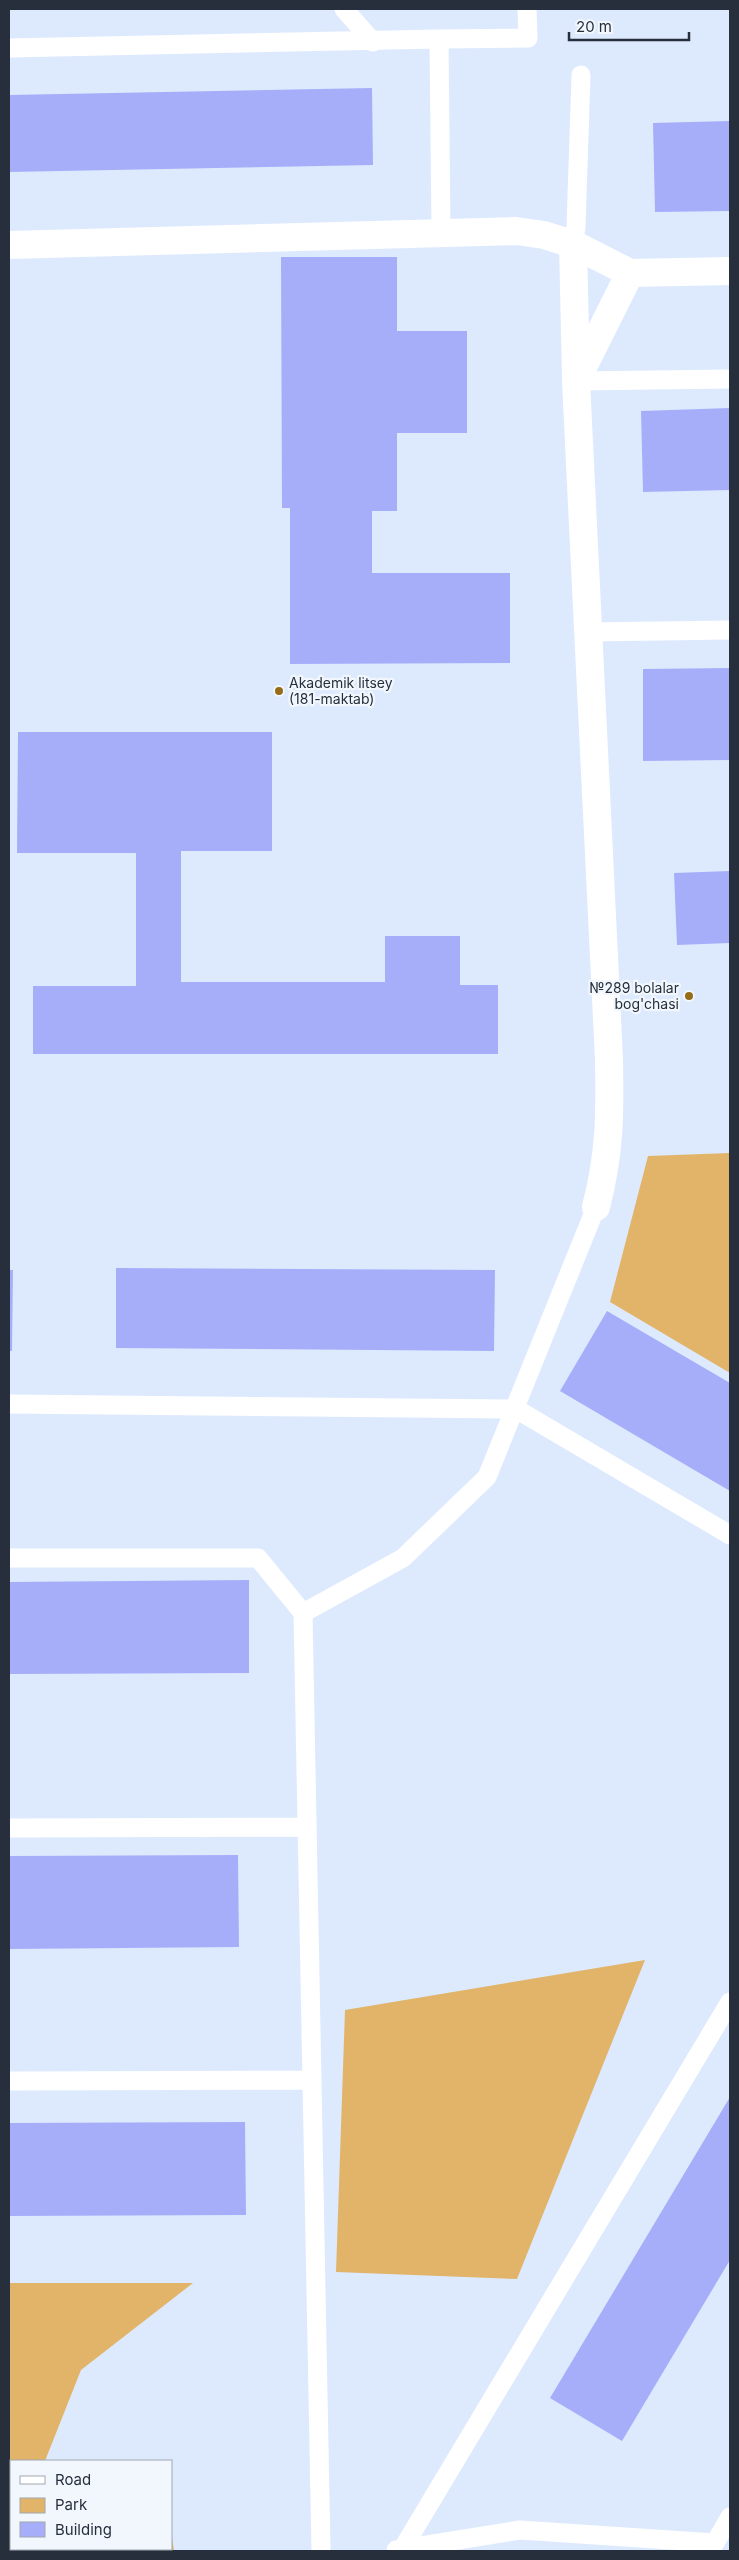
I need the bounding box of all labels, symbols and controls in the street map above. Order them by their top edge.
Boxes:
scale bar [569,10,689,42]
text: 20 m [576,17,612,36]
place label: Akademik litsey (181-maktab) [289,674,393,707]
marker: Akademik litsey (181-maktab) [273,685,285,697]
place label: №289 bolalar bog'chasi [589,979,679,1012]
marker: №289 bolalar bog'chasi [683,990,695,1002]
legend [10,2460,172,2550]
text: Road [55,2470,91,2489]
text: Park [55,2495,88,2514]
text: Building [55,2520,112,2539]

